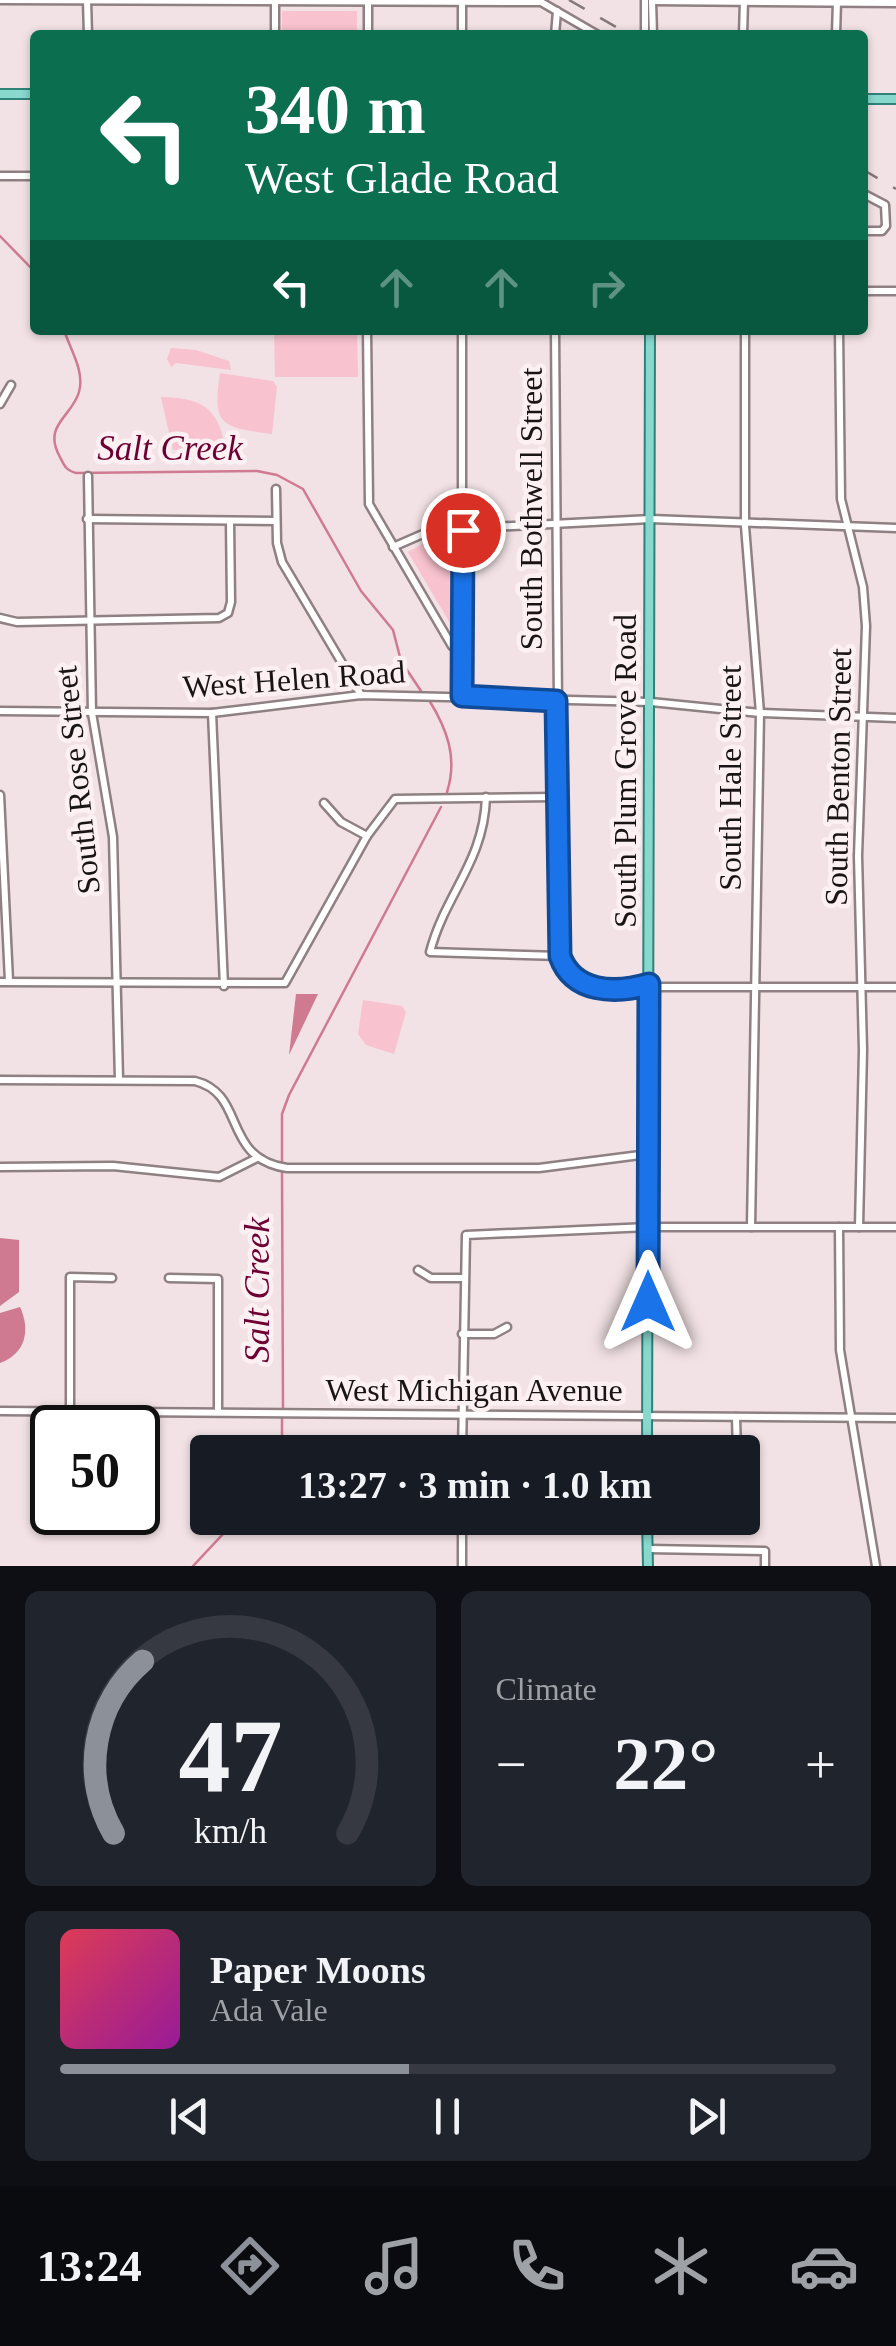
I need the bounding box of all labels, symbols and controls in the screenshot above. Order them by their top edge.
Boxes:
icon: left [80,70,210,200]
text: 340 m [245,71,426,148]
text: West Glade Road [245,153,559,203]
icon: left [264,260,319,315]
icon: ahead [369,260,424,315]
icon: ahead [474,260,529,315]
icon: right [579,260,634,315]
street label: South Bothwell Street [513,368,549,650]
water label: Salt Creek [97,429,244,468]
pin [421,488,506,573]
icon: arrive [436,503,491,558]
street label: South Plum Grove Road [607,614,643,928]
street label: South Benton Street [818,648,858,906]
street label: West Helen Road [181,653,407,705]
street label: South Rose Street [47,664,107,896]
street label: South Hale Street [712,665,748,891]
water label: Salt Creek [238,1216,277,1363]
position arrow [596,1250,700,1354]
street label: West Michigan Avenue [325,1372,623,1408]
speed limit sign: 50 [30,1405,160,1535]
text: 13:27 · 3 min · 1.0 km [298,1464,652,1506]
text: Climate [496,1671,597,1707]
text: 47 [178,1698,282,1813]
text: 22° [613,1722,718,1805]
text: − [496,1734,527,1795]
text: + [805,1734,836,1795]
text: km/h [194,1811,267,1851]
text: Paper Moons [210,1949,426,1991]
text: Ada Vale [210,1992,328,2028]
icon: previous [162,2089,217,2144]
icon: pause [420,2089,475,2144]
icon: next [679,2089,734,2144]
icon: directions [215,2231,285,2301]
icon: music [359,2231,429,2301]
icon: phone [502,2231,572,2301]
icon: climate [646,2231,716,2301]
icon: car [789,2231,859,2301]
text: 13:24 [37,2241,142,2291]

